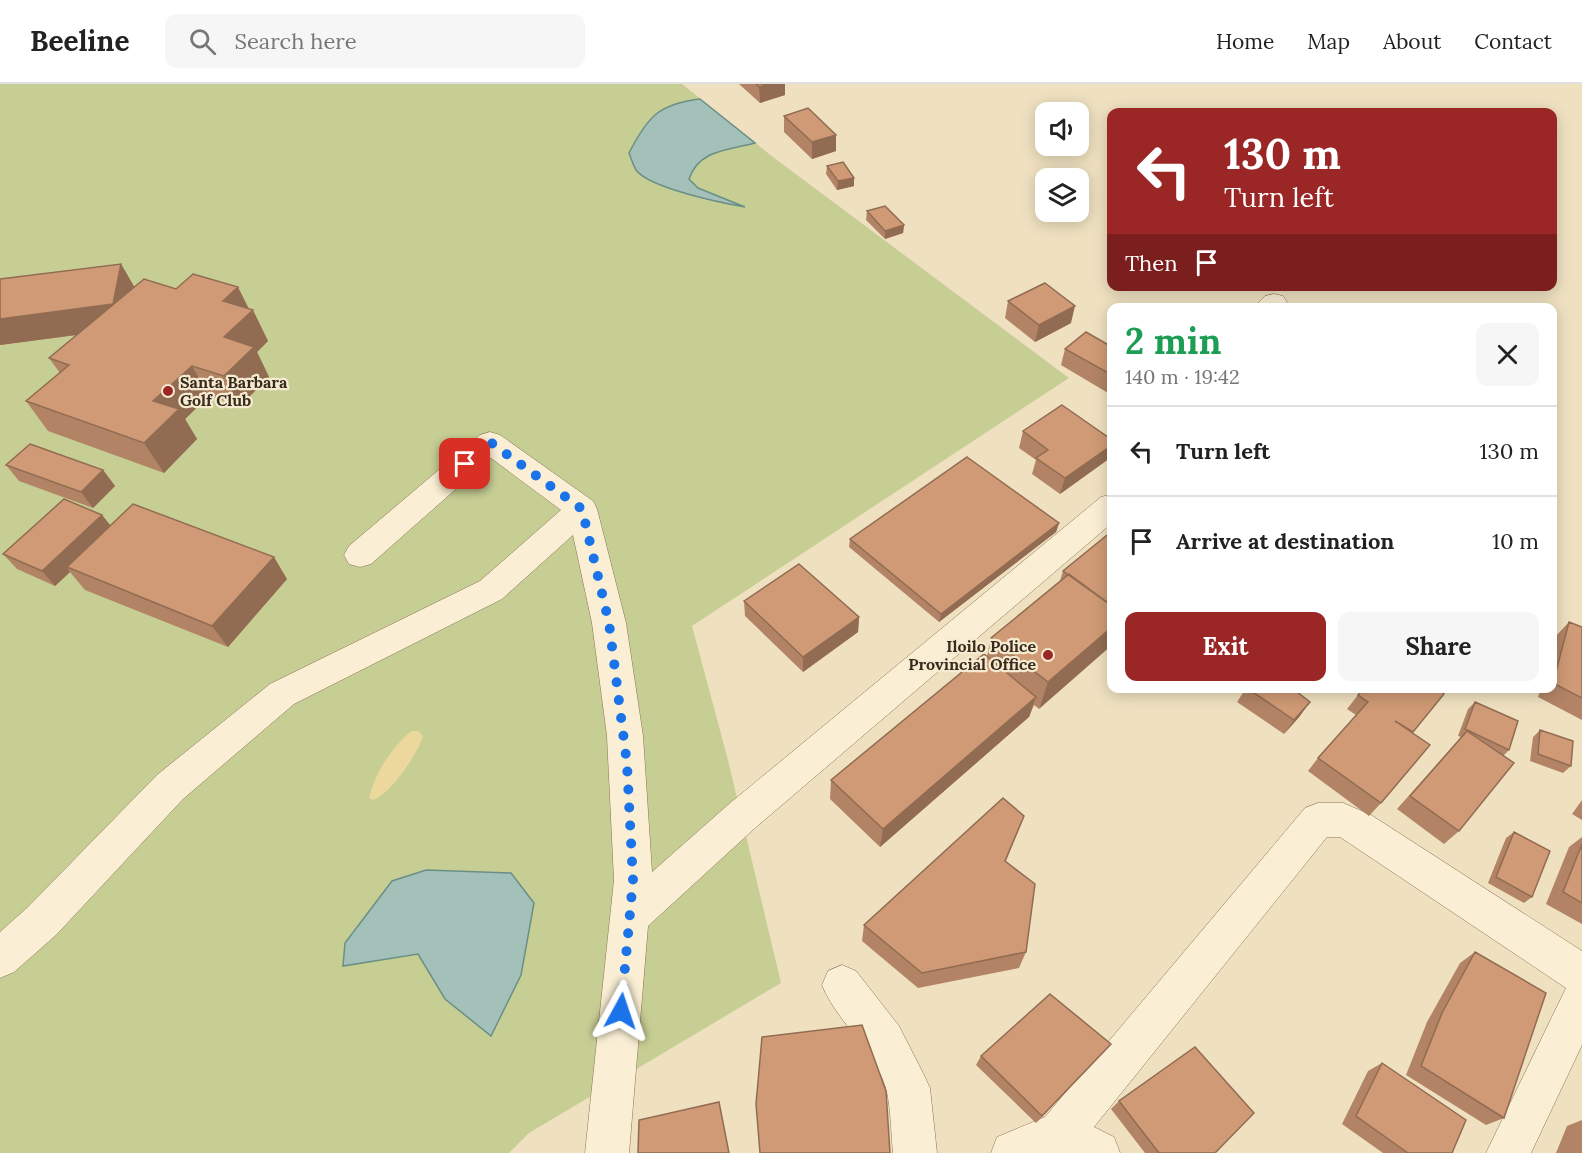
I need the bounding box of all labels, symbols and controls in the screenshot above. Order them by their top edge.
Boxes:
search box [165,14,585,68]
text: Beeline [30,23,129,59]
icon: search [186,25,219,58]
text: Search here [234,27,357,55]
text: Home [1216,28,1274,55]
text: Map [1307,28,1350,55]
text: About [1383,28,1441,55]
text: Contact [1474,28,1552,55]
map controls [1035,102,1089,222]
button: sound [1035,102,1089,156]
text: 130 m [1224,127,1341,181]
icon: left [1125,132,1203,210]
button: layers [1035,168,1089,222]
text: Turn left [1224,180,1334,214]
icon: arrive [1190,246,1223,279]
text: Then [1125,249,1178,277]
text: 2 min [1125,318,1222,364]
button: close [1476,323,1539,386]
text: 140 m · 19:42 [1125,364,1240,389]
place label: Santa Barbara Golf Club [180,372,288,410]
marker: Santa Barbara Golf Club [161,384,175,398]
icon: left [1125,435,1158,468]
text: Turn left [1176,437,1270,465]
text: 130 m [1480,437,1539,465]
pin [439,438,490,489]
icon: arrive [448,447,481,480]
icon: arrive [1125,525,1158,558]
text: Arrive at destination [1176,527,1394,555]
text: 10 m [1492,527,1539,555]
button: Exit [1125,612,1326,681]
button: Share [1338,612,1539,681]
place label: Iloilo Police Provincial Office [908,636,1036,674]
marker: Iloilo Police Provincial Office [1041,648,1055,662]
position arrow [589,979,653,1043]

